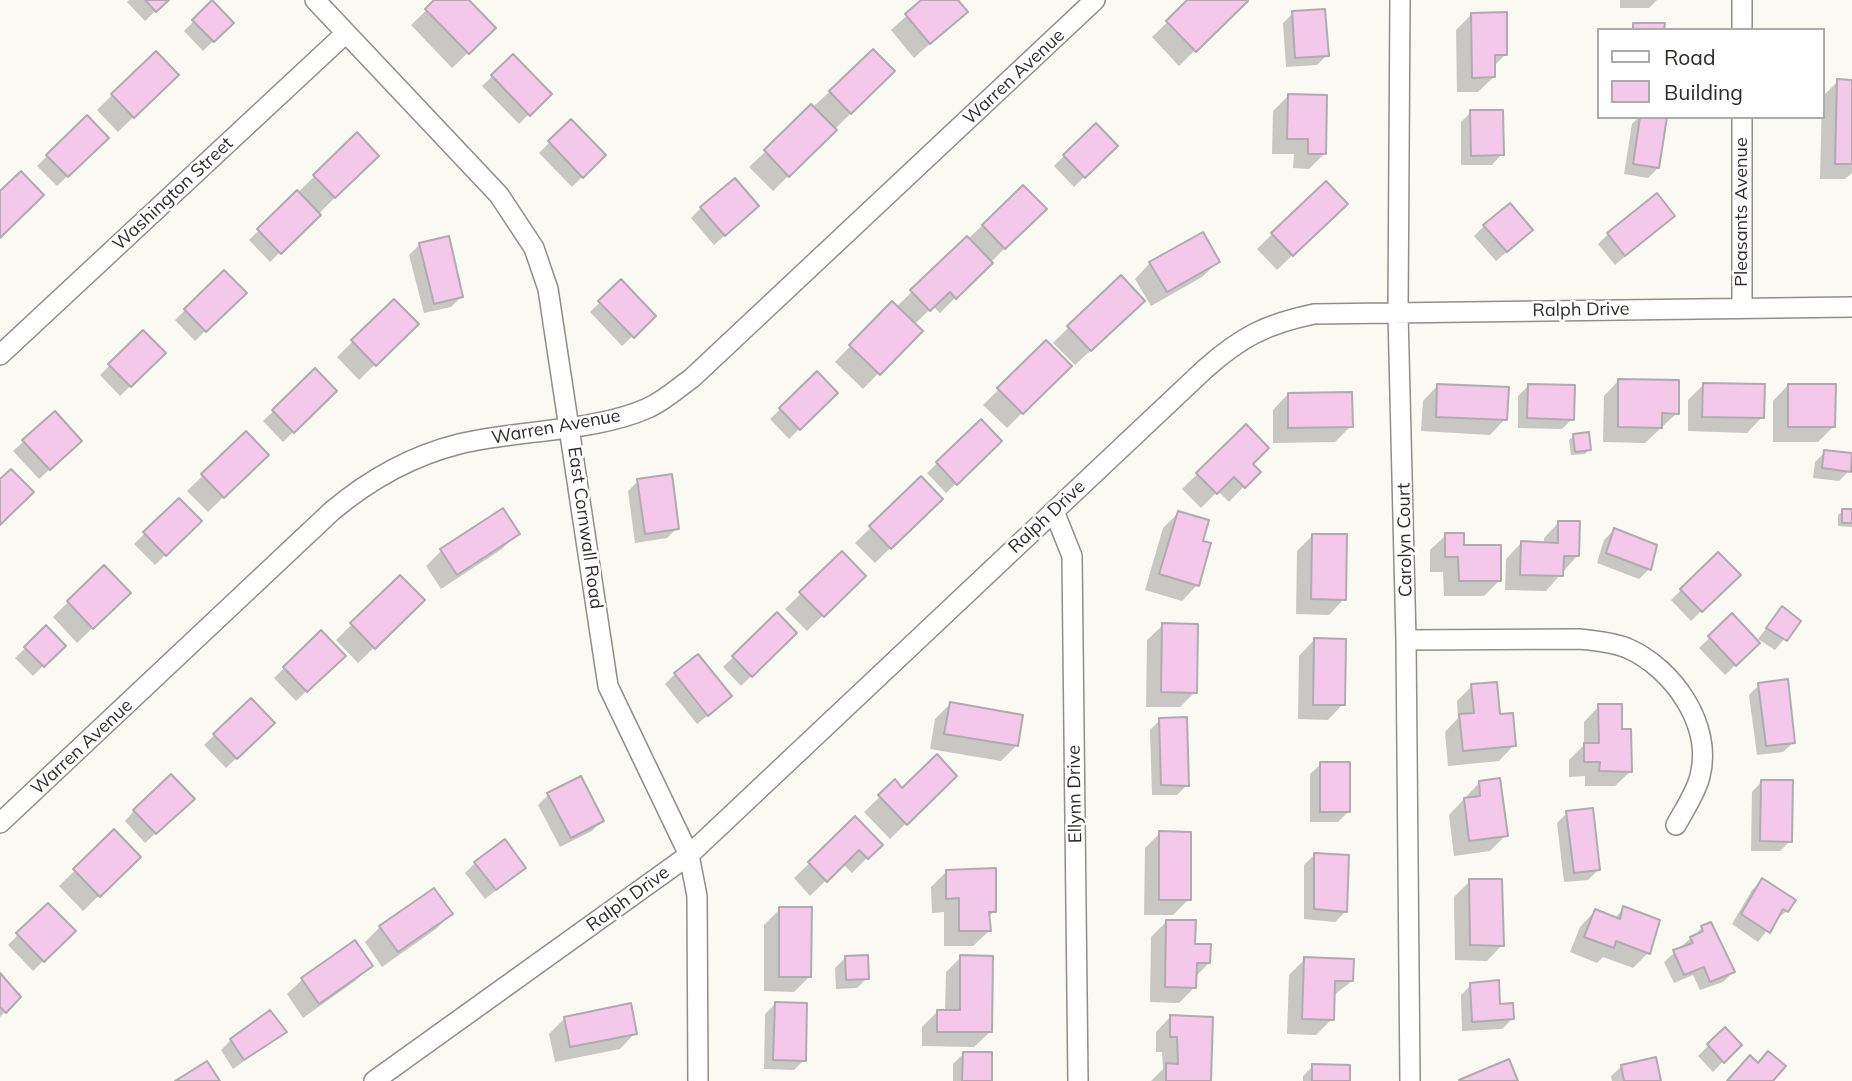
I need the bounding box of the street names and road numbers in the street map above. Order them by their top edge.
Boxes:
street label: Warren Avenue [959,25,1069,129]
street label: Washington Street [108,133,238,255]
street label: Pleasants Avenue [1731,137,1753,287]
street label: Ralph Drive [1532,298,1630,322]
street label: Warren Avenue [490,405,622,449]
street label: East Cornwall Road [563,445,607,611]
street label: Ralph Drive [1004,476,1090,558]
street label: Carolyn Court [1393,483,1417,597]
street label: Warren Avenue [27,695,137,799]
street label: Ellynn Drive [1063,745,1087,843]
street label: Ralph Drive [582,862,674,936]

